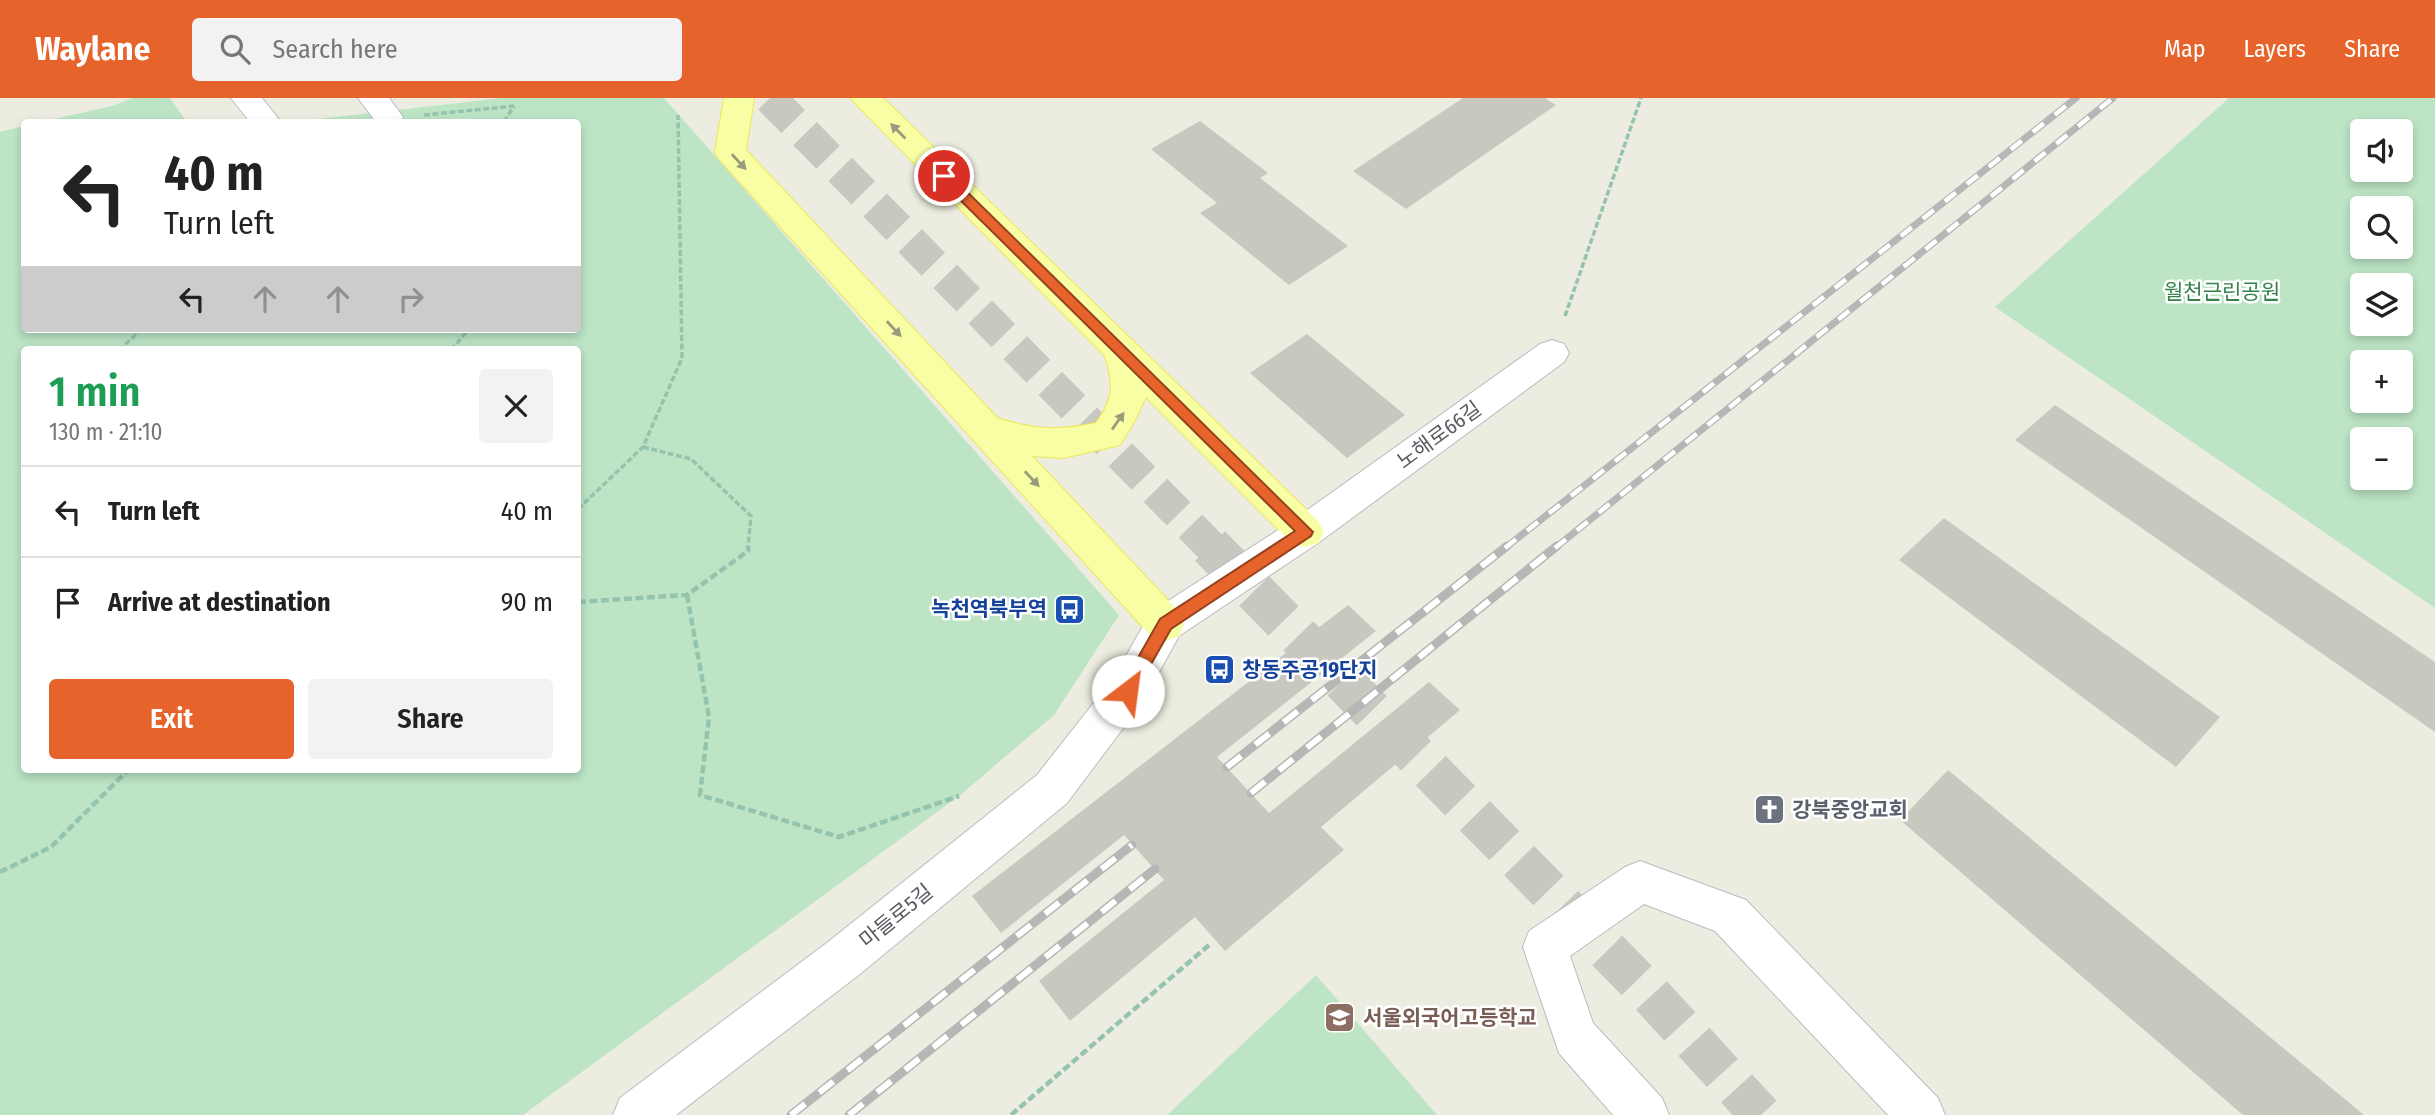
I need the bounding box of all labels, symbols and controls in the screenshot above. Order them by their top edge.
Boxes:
search box [192,18,682,81]
text: Waylane [35,29,150,69]
icon: search [216,30,254,68]
text: Search here [272,34,398,65]
text: Map [2164,35,2206,63]
text: Layers [2244,35,2306,63]
text: Share [2344,35,2400,63]
map controls [2350,119,2413,490]
button: sound [2350,119,2413,182]
one-way arrow [890,123,907,139]
text: 40 m [164,144,264,203]
pin [914,146,974,206]
icon: left [49,147,140,238]
one-way arrow [731,153,747,170]
icon: arrive [925,157,963,195]
button: search [2350,196,2413,259]
text: Turn left [164,204,274,242]
button: layers [2350,273,2413,336]
park label: 월천근린공원 [2164,279,2280,305]
icon: left [173,280,211,318]
icon: ahead [246,280,284,318]
icon: ahead [319,280,357,318]
icon: right [392,280,430,318]
one-way arrow [885,320,901,337]
button: + [2350,350,2413,413]
text: 1 min [49,367,140,417]
button: close [479,369,553,443]
street label: 노해로66길 [1392,396,1486,474]
one-way arrow [1111,412,1125,430]
text: 130 m · 21:10 [49,418,163,446]
button: − [2350,427,2413,490]
one-way arrow [1024,470,1040,487]
icon: left [49,493,87,531]
text: Turn left [108,496,200,527]
text: 40 m [501,496,553,527]
icon: arrive [49,584,87,622]
text: Arrive at destination [108,587,331,618]
text: 90 m [501,587,553,618]
bus stop icon: 녹천역북부역 [1053,592,1087,626]
place label: 녹천역북부역 [931,596,1047,622]
bus stop icon: 창동주공19단지 [1202,653,1236,687]
position arrow [1091,654,1165,728]
place label: 창동주공19단지 [1242,657,1378,683]
button: Exit [49,679,294,759]
button: Share [308,679,553,759]
church icon: 강북중앙교회 [1752,793,1786,827]
place label: 강북중앙교회 [1792,797,1908,823]
street label: 마들로5길 [854,879,938,953]
school or university icon: 서울외국어고등학교 [1323,1001,1357,1035]
place label: 서울외국어고등학교 [1363,1005,1537,1031]

